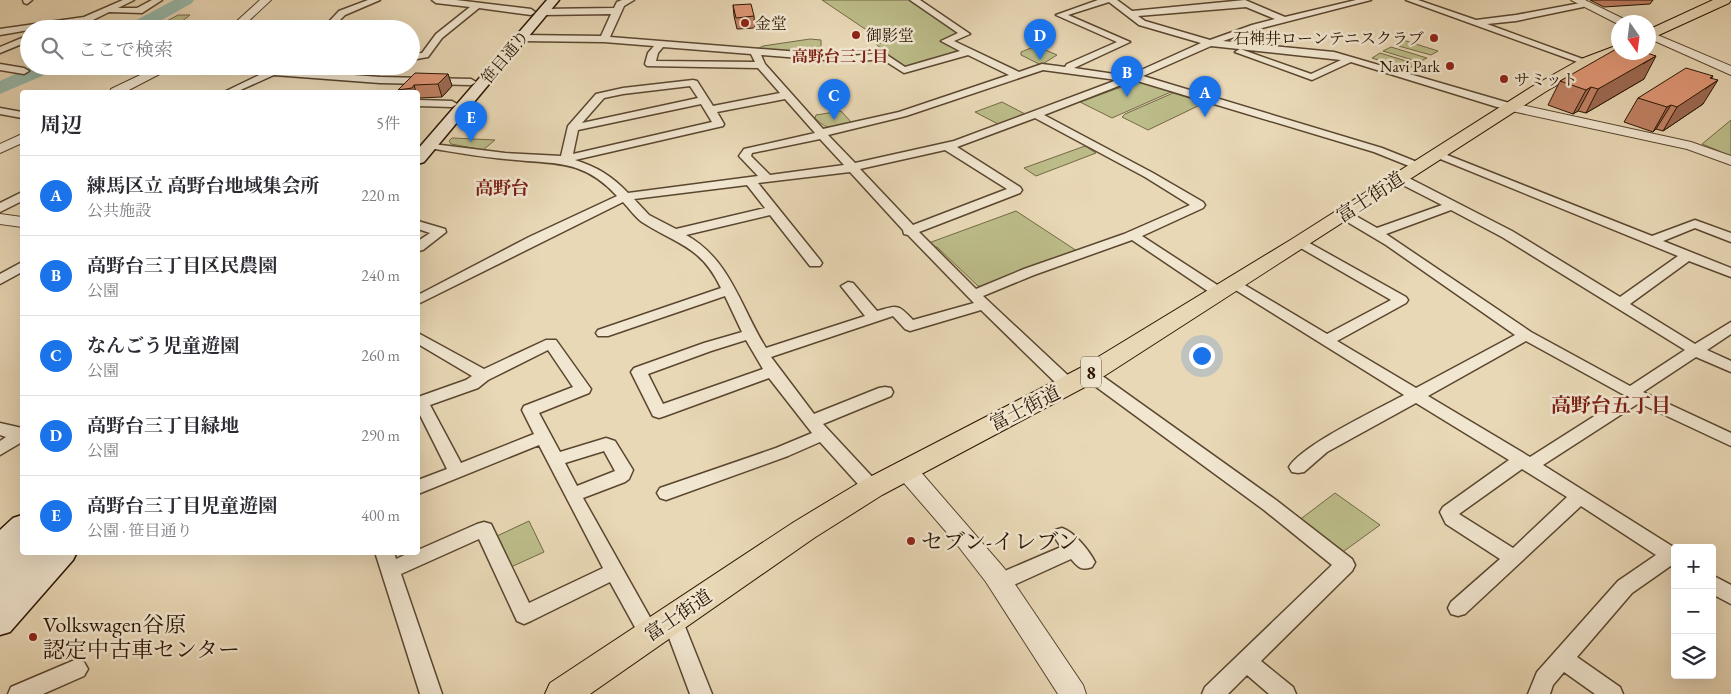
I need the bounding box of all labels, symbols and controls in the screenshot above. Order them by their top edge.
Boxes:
place label: 金堂 [755,13,787,34]
north arrow [1611,15,1656,60]
marker: 金堂 [739,17,751,29]
pin: D [1024,19,1056,60]
search box [20,20,420,75]
place label: 御影堂 [866,25,914,46]
street label: 笹目通り [476,26,534,88]
place label: 石神井ローンテニスクラブ [1233,28,1424,49]
marker: 御影堂 [850,29,862,41]
marker: 石神井ローンテニスクラブ [1428,32,1440,44]
icon: search [38,34,66,62]
text: ここで検索 [78,37,173,62]
district label: 高野台三丁目 [792,46,888,67]
pin: B [1111,56,1143,97]
place label: Navi Park [1380,56,1440,77]
marker: Navi Park [1444,60,1456,72]
place label: サミット [1514,69,1578,90]
marker: サミット [1498,73,1510,85]
pin: A [1189,76,1221,117]
pin: C [818,79,850,120]
pin: E [455,101,487,142]
text: 周辺 [40,111,82,138]
text: 5件 [376,113,400,134]
street label: 富士街道 [1331,166,1409,228]
text: 練馬区立 高野台地域集会所 [87,173,320,198]
district label: 高野台 [475,176,529,199]
text: A [50,185,62,206]
text: 220 m [361,185,400,206]
text: 公共施設 [87,200,151,221]
text: 高野台三丁目区民農園 [87,253,277,278]
text: B [51,265,61,286]
text: 240 m [361,265,400,286]
text: 公園 [87,280,119,301]
text: なんごう児童遊園 [87,333,239,358]
your location [1189,343,1215,369]
text: C [50,345,62,366]
text: 260 m [361,345,400,366]
road number: 8 [1081,357,1101,388]
text: 公園 [87,360,119,381]
street label: 富士街道 [985,380,1065,436]
district label: 高野台五丁目 [1551,392,1671,418]
text: 高野台三丁目緑地 [87,413,239,438]
text: D [50,425,62,446]
text: 290 m [361,425,400,446]
text: 公園 [87,440,119,461]
text: 高野台三丁目児童遊園 [87,493,277,518]
text: E [51,505,61,526]
text: 400 m [361,505,400,526]
text: 公園 · 笹目通り [87,520,193,541]
place label: セブン-イレブン [921,527,1079,556]
marker: セブン-イレブン [905,535,917,547]
map controls [1671,544,1716,679]
button: + [1671,544,1716,589]
street label: 富士街道 [640,583,716,647]
button: − [1671,589,1716,634]
place label: Volkswagen谷原 認定中古車センター [43,610,240,664]
marker: Volkswagen谷原 認定中古車センター [27,631,39,643]
button: layers [1671,634,1716,679]

